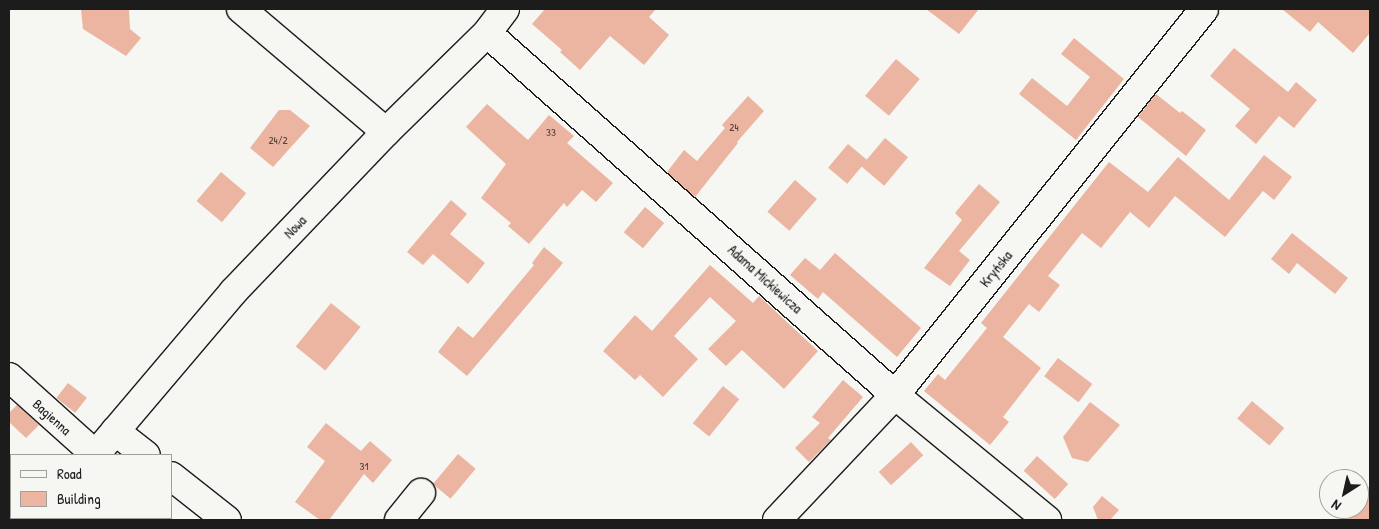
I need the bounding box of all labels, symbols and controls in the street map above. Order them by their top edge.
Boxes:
house number: 24 [729,120,739,134]
house number: 33 [546,125,556,139]
house number: 24/2 [268,133,288,147]
street label: Nowa [280,212,310,242]
street label: Adama Mickiewicza [724,241,806,317]
street label: Kryńska [976,248,1016,290]
street label: Bagienna [29,395,75,439]
legend [10,454,172,519]
house number: 31 [360,459,368,473]
text: Road [57,463,82,484]
north arrow [1319,469,1369,519]
text: Building [57,488,101,509]
text: N [1327,496,1344,516]

